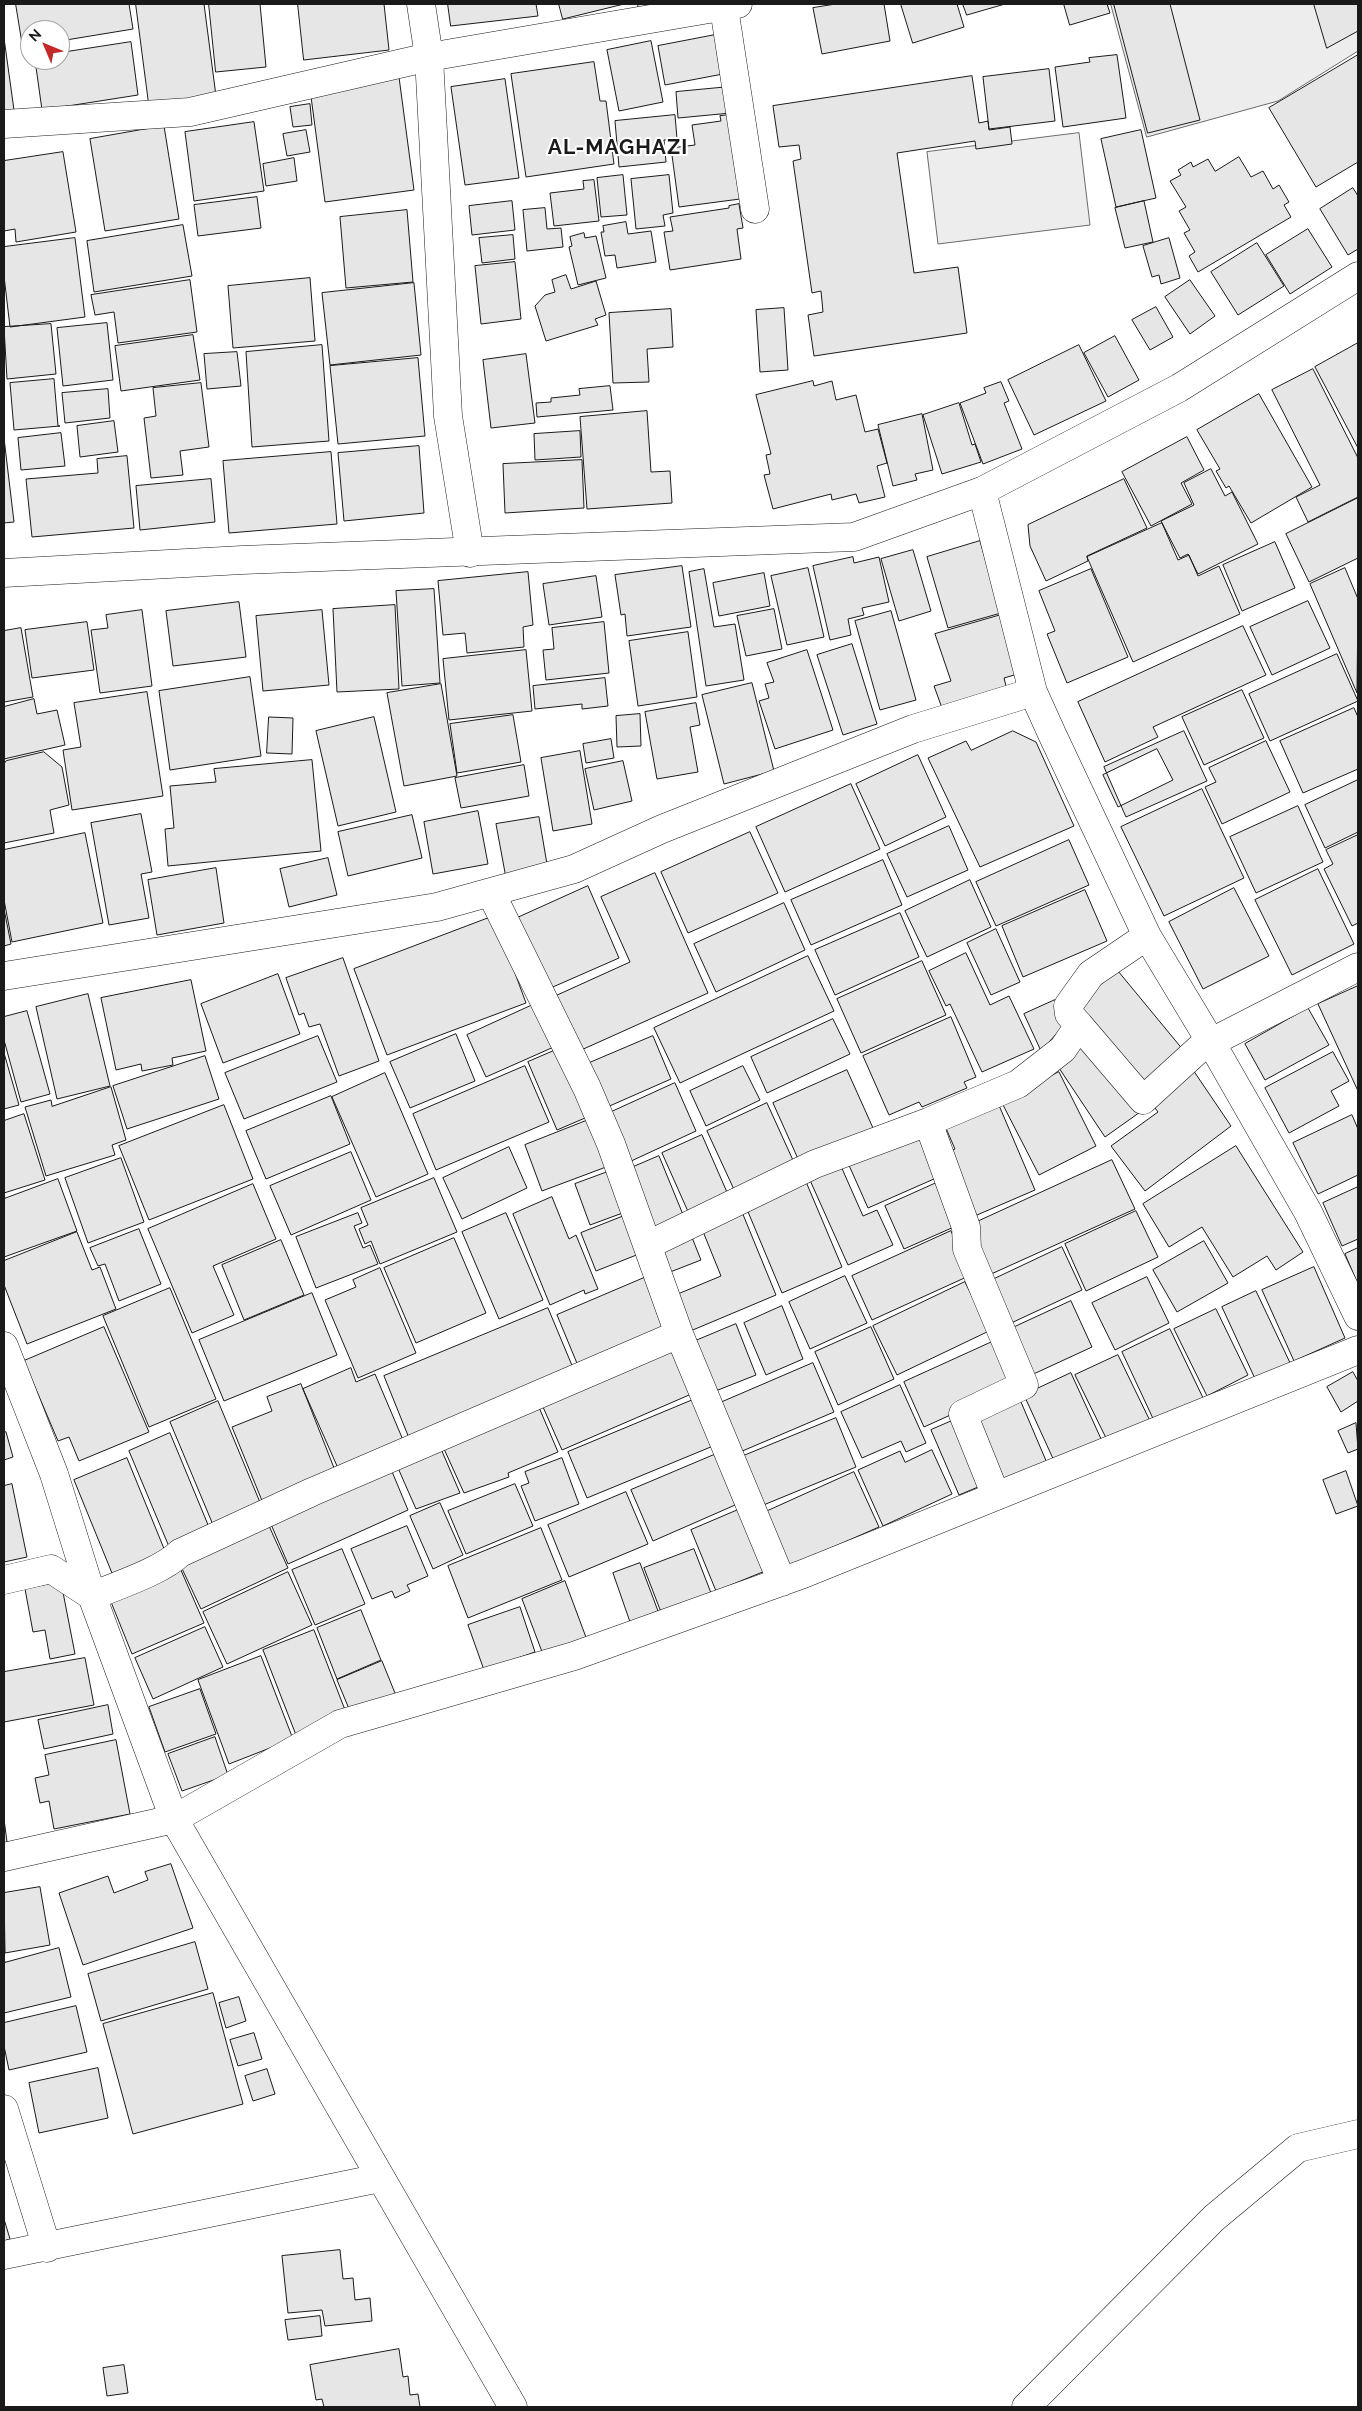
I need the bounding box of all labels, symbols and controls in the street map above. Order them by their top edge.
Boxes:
north arrow [20,20,70,70]
text: N [26,26,45,45]
district label: AL-MAGHAZI [547,135,689,161]

